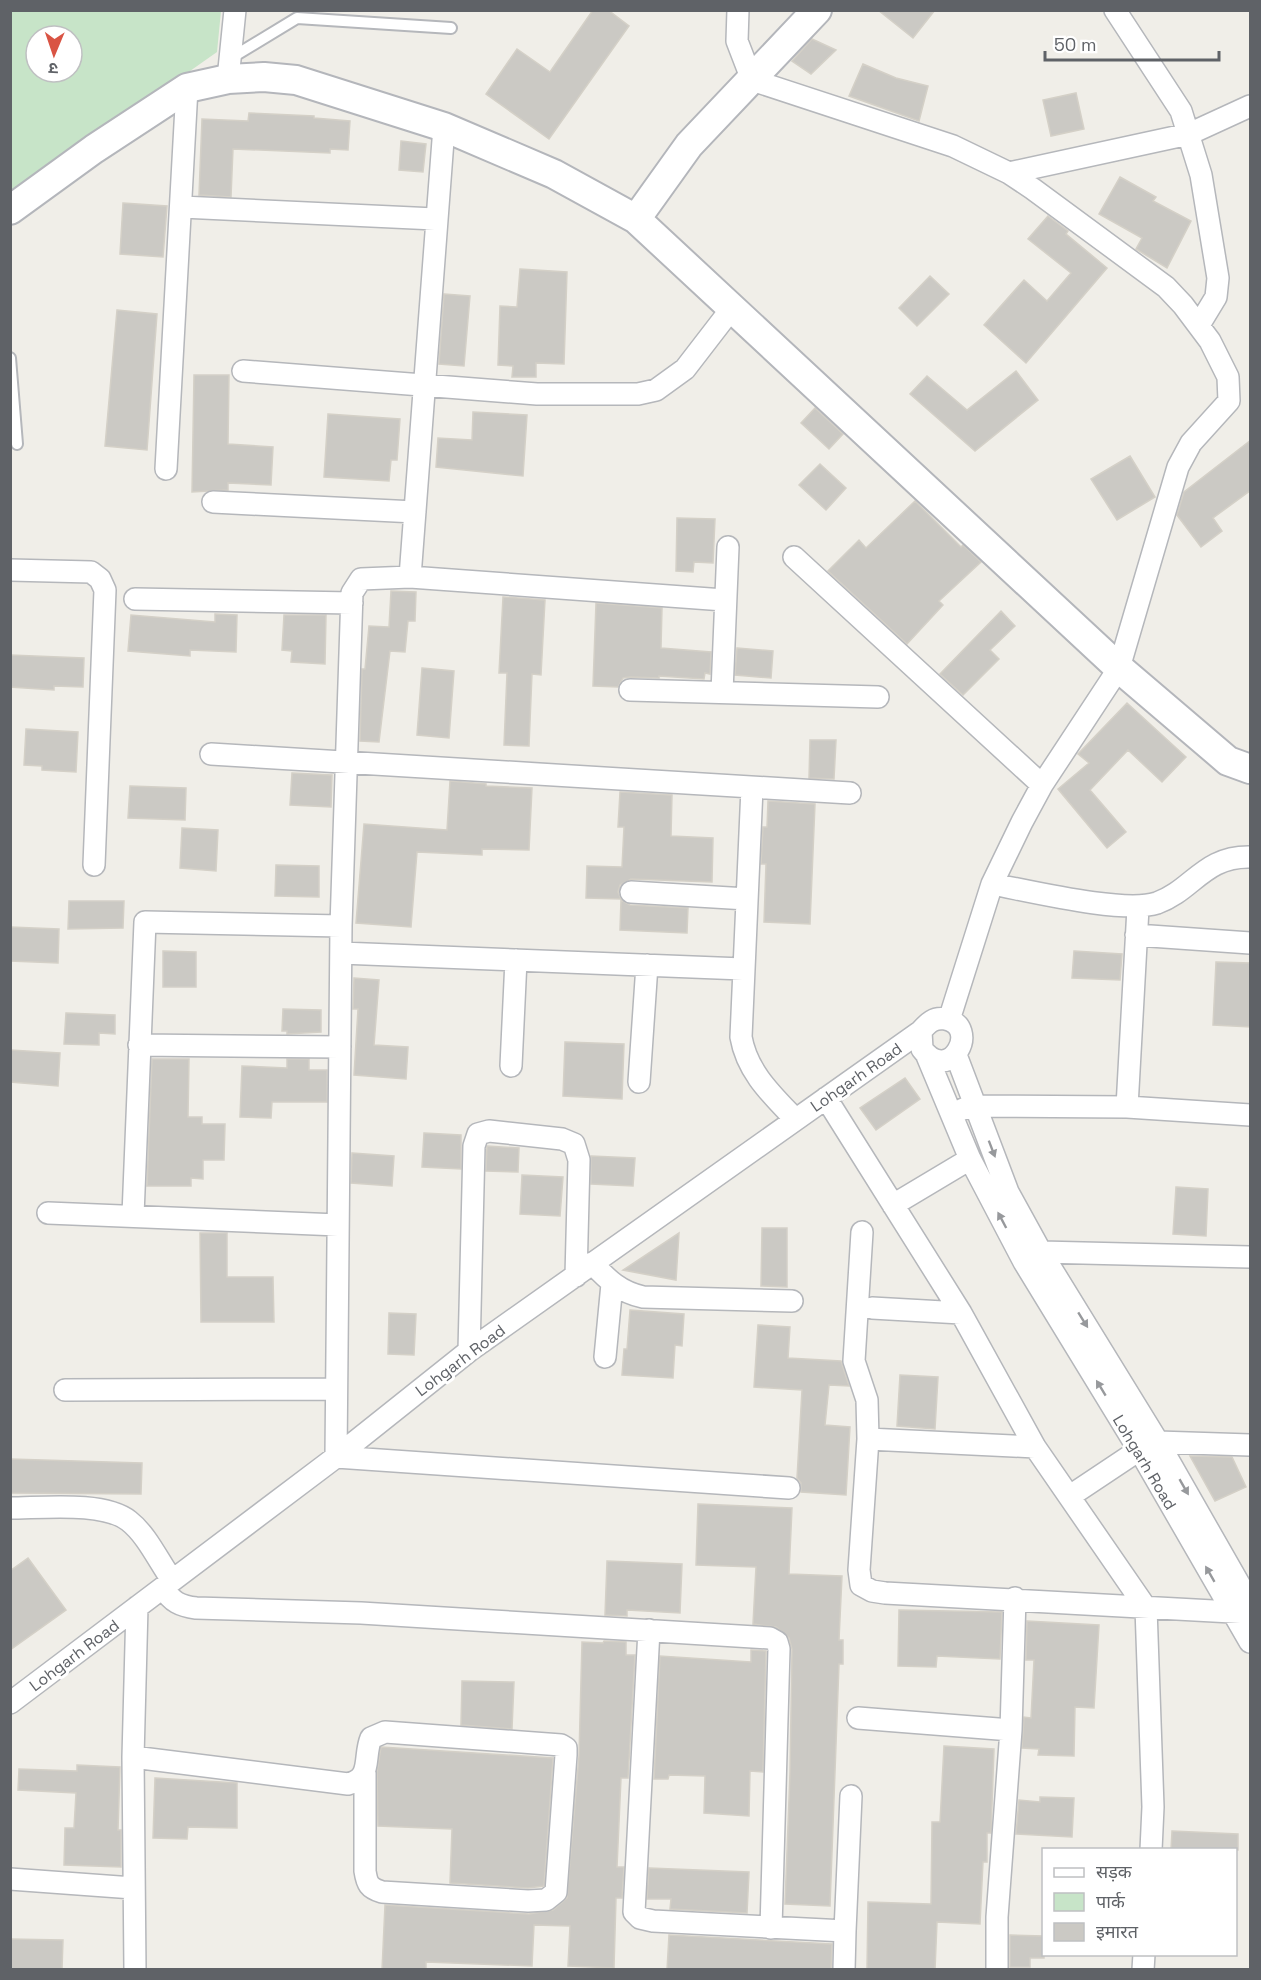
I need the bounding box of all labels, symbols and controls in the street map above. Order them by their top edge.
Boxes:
north arrow [24,24,84,84]
scale bar [1045,24,1219,62]
text: 50 m [1054,33,1096,56]
text: उ [48,58,59,79]
street label: Lohgarh Road [806,1038,906,1117]
one-way arrow [987,1140,997,1158]
one-way arrow [997,1211,1007,1228]
one-way arrow [1078,1312,1089,1328]
street label: Lohgarh Road [411,1320,509,1401]
one-way arrow [1095,1380,1106,1396]
street label: Lohgarh Road [1108,1411,1181,1514]
one-way arrow [1179,1479,1189,1496]
one-way arrow [1205,1566,1216,1582]
street label: Lohgarh Road [25,1615,123,1696]
legend [1042,1848,1237,1956]
text: सड़क [1096,1860,1133,1883]
text: पार्क [1096,1890,1126,1913]
text: इमारत [1096,1920,1139,1943]

